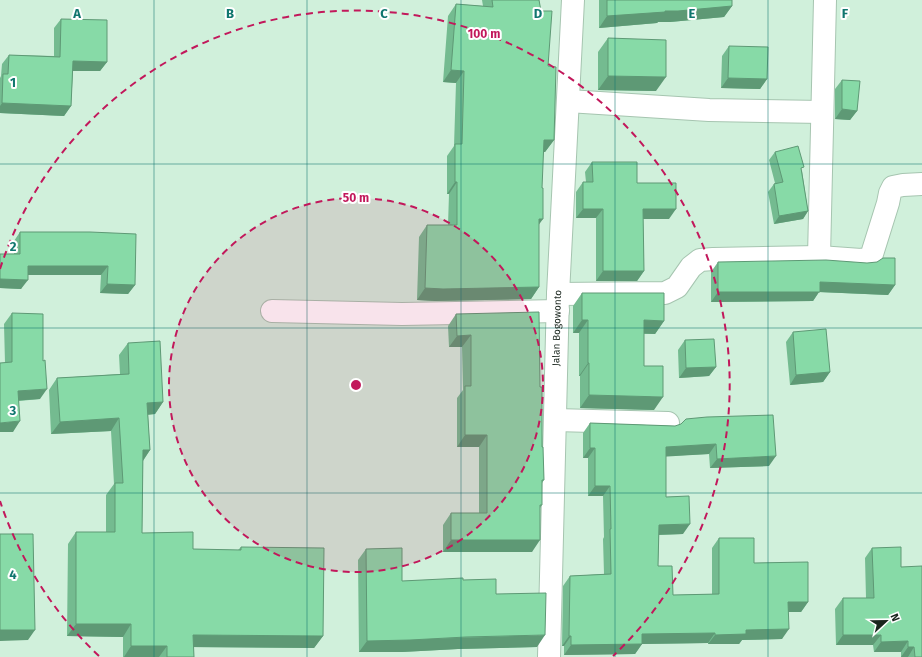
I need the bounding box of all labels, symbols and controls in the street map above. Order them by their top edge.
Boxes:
text: A [72,6,81,21]
text: B [226,6,234,21]
text: C [380,6,388,21]
text: D [534,6,543,21]
text: E [689,6,696,21]
text: F [842,6,849,21]
text: 100 m [468,27,500,41]
text: 1 [10,75,16,90]
text: 50 m [343,191,369,205]
text: 2 [10,239,17,254]
street label: Jalan Bogowonto [550,289,564,366]
centre of rings [349,378,363,392]
text: 3 [9,403,17,418]
text: 4 [9,567,17,582]
north arrow [866,601,906,641]
text: N [887,612,902,623]

